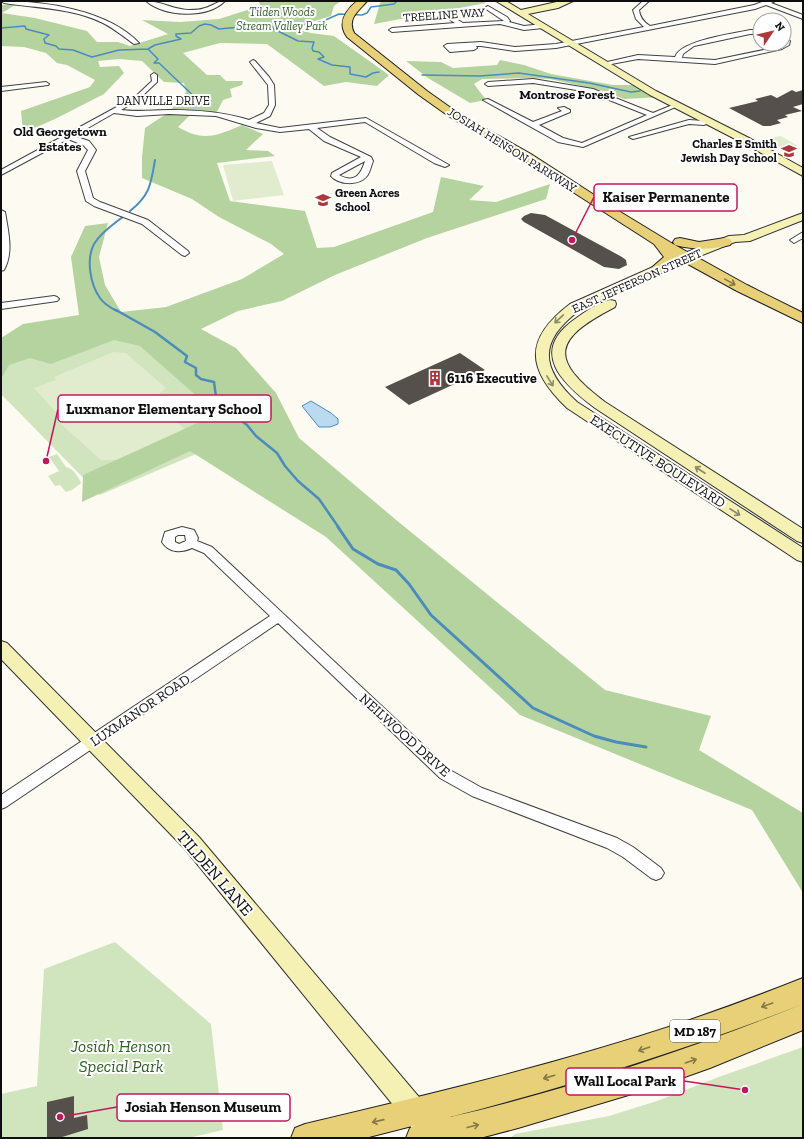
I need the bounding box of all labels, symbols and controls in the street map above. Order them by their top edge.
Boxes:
park label: Tilden Woods Stream Valley Park [236,5,328,33]
street label: TREELINE WAY [402,5,486,25]
north arrow [752,12,792,52]
text: N [772,19,788,34]
district label: Montrose Forest [519,87,616,102]
street label: DANVILLE DRIVE [116,94,210,108]
street label: JOSIAH HENSON PARKWAY [445,104,580,196]
district label: Old Georgetown Estates [13,124,107,154]
place label: Charles E Smith Jewish Day School [681,137,778,165]
school or university icon: Charles E Smith Jewish Day School [780,142,798,160]
callout: Kaiser Permanente [594,184,737,211]
place label: Green Acres School [335,186,400,214]
text: Kaiser Permanente [602,188,730,206]
school or university icon: Green Acres School [314,191,332,209]
street label: EAST JEFFERSON STREET [570,246,705,316]
one-way arrow [724,278,736,286]
one-way arrow [554,314,564,324]
building icon: 6116 Executive [426,369,444,387]
place label: 6116 Executive [447,370,537,387]
one-way arrow [546,375,554,387]
callout: Luxmanor Elementary School [58,395,271,422]
text: Luxmanor Elementary School [66,400,262,418]
street label: EXECUTIVE BOULEVARD [587,411,729,512]
one-way arrow [695,466,706,474]
one-way arrow [730,507,741,516]
street label: LUXMANOR ROAD [87,671,194,750]
street label: NEILWOOD DRIVE [356,690,454,781]
street label: TILDEN LANE [173,826,257,920]
one-way arrow [761,1002,773,1010]
road number: MD 187 [670,1020,720,1042]
park label: Josiah Henson Special Park [70,1036,171,1076]
one-way arrow [639,1045,651,1053]
one-way arrow [685,1057,697,1065]
callout: Wall Local Park [566,1068,684,1095]
text: Wall Local Park [574,1072,677,1090]
one-way arrow [542,1074,555,1082]
callout: Josiah Henson Museum [117,1094,290,1121]
text: Josiah Henson Museum [125,1098,281,1116]
one-way arrow [372,1117,385,1125]
one-way arrow [466,1122,479,1129]

